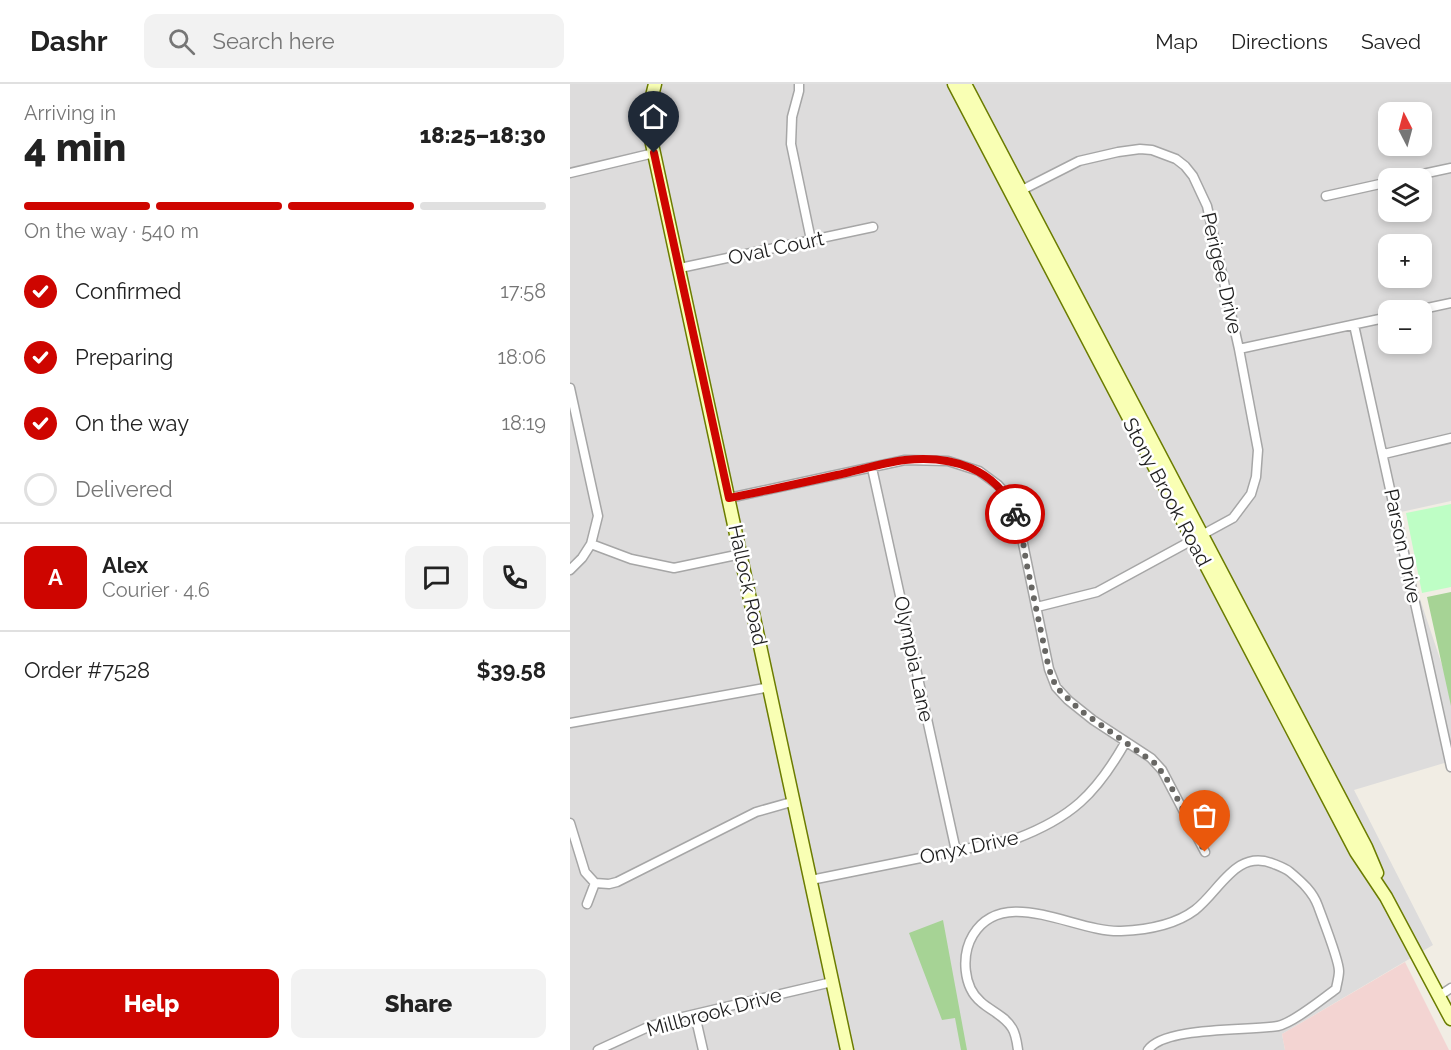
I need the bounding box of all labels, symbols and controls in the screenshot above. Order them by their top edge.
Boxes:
search box [144,14,564,68]
text: Dashr [30,25,108,58]
icon: search [165,25,198,58]
text: Search here [213,28,335,54]
text: Map [1155,29,1198,54]
text: Directions [1231,29,1328,54]
text: Saved [1361,29,1421,54]
pin [628,91,679,153]
icon: home [637,100,670,133]
text: Arriving in [24,101,116,125]
north arrow [1378,102,1432,156]
map controls [1378,102,1432,354]
text: 18:25–18:30 [420,122,546,148]
text: 4 min [24,124,127,170]
button: layers [1378,168,1432,222]
street label: Perigee Drive [1196,210,1248,336]
text: On the way · 540 m [24,219,199,243]
street label: Oval Court [726,226,826,270]
button: + [1378,234,1432,288]
icon: check [24,275,57,308]
text: Confirmed [75,278,182,304]
text: 17:58 [500,279,546,303]
button: − [1378,300,1432,354]
icon: check [24,341,57,374]
text: Preparing [75,344,173,370]
text: 18:06 [498,345,546,369]
icon: check [24,407,57,440]
text: On the way [75,410,189,436]
text: 18:19 [502,411,546,435]
street label: Stony Brook Road [1118,414,1216,570]
text: Delivered [75,476,173,502]
courier [985,484,1045,544]
street label: Parson Drive [1379,487,1427,606]
icon: bike [999,498,1032,531]
street label: Hallock Road [723,522,773,648]
button: chat [405,546,468,609]
button: phone [483,546,546,609]
text: Alex [102,552,148,578]
text: A [48,564,63,590]
text: Courier · 4.6 [102,578,210,602]
street label: Olympia Lane [889,594,939,724]
text: Order #7528 [24,657,150,683]
text: $39.58 [477,657,546,683]
pin [1179,790,1230,852]
icon: bag [1188,799,1221,832]
street label: Onyx Drive [918,825,1021,869]
button: Help [24,969,279,1038]
button: Share [291,969,546,1038]
street label: Millbrook Drive [644,982,785,1042]

